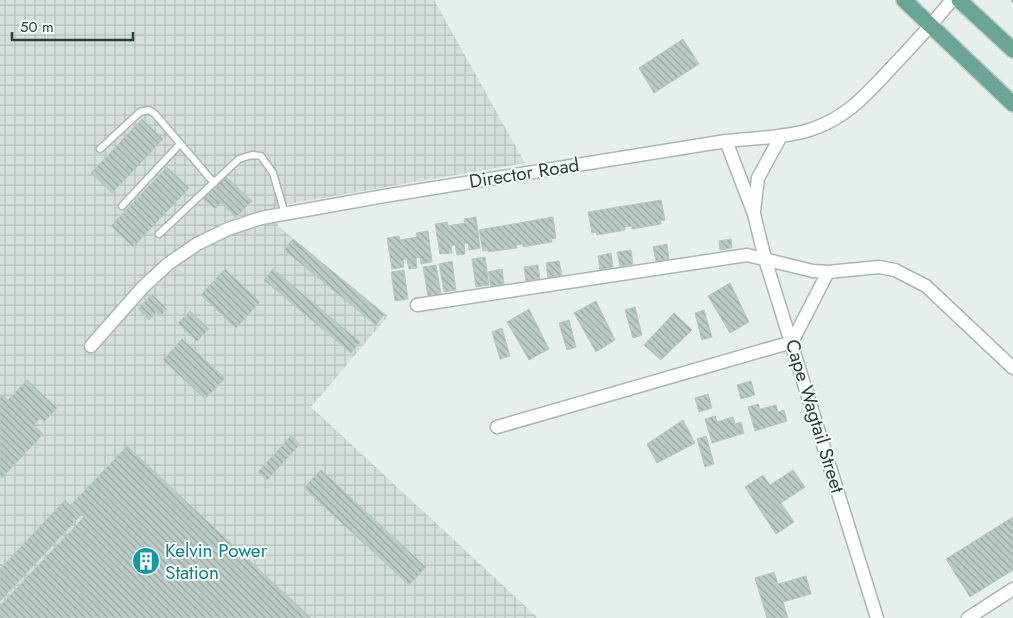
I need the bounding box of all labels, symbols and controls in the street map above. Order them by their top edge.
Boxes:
scale bar [12,10,134,42]
text: 50 m [20,16,54,38]
street label: Director Road [467,151,581,195]
street label: Cape Wagtail Street [779,336,851,497]
place label: Kelvin Power Station [165,537,268,586]
building icon: Kelvin Power Station [131,546,161,576]

